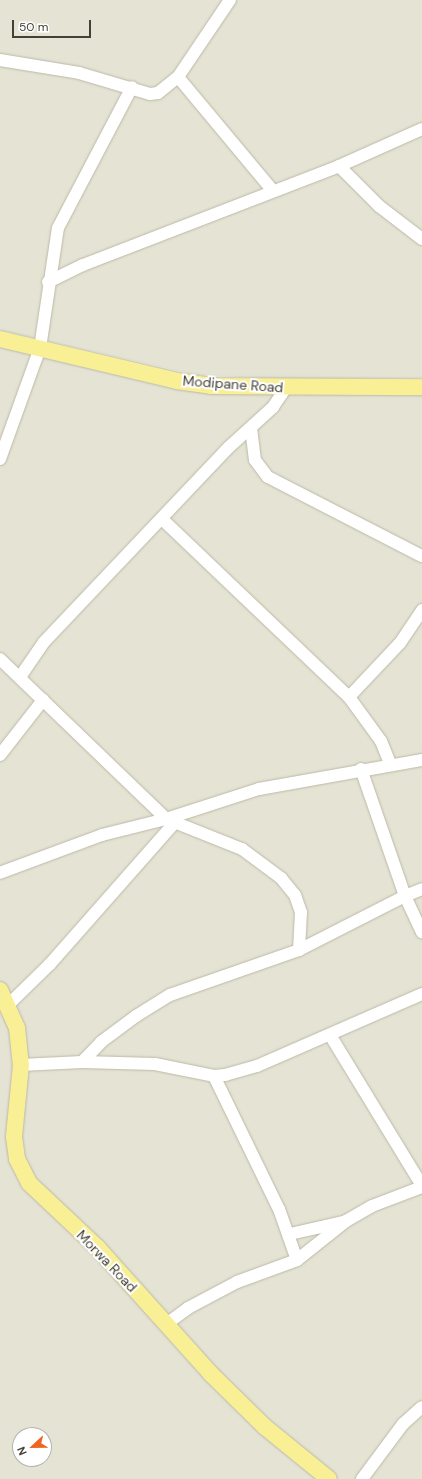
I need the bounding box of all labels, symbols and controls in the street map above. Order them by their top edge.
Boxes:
scale bar [14,12,93,38]
text: 50 m [19,19,48,35]
street label: Modipane Road [182,372,284,396]
street label: Morwa Road [73,1227,141,1295]
north arrow [12,1427,52,1467]
text: N [14,1445,30,1457]

